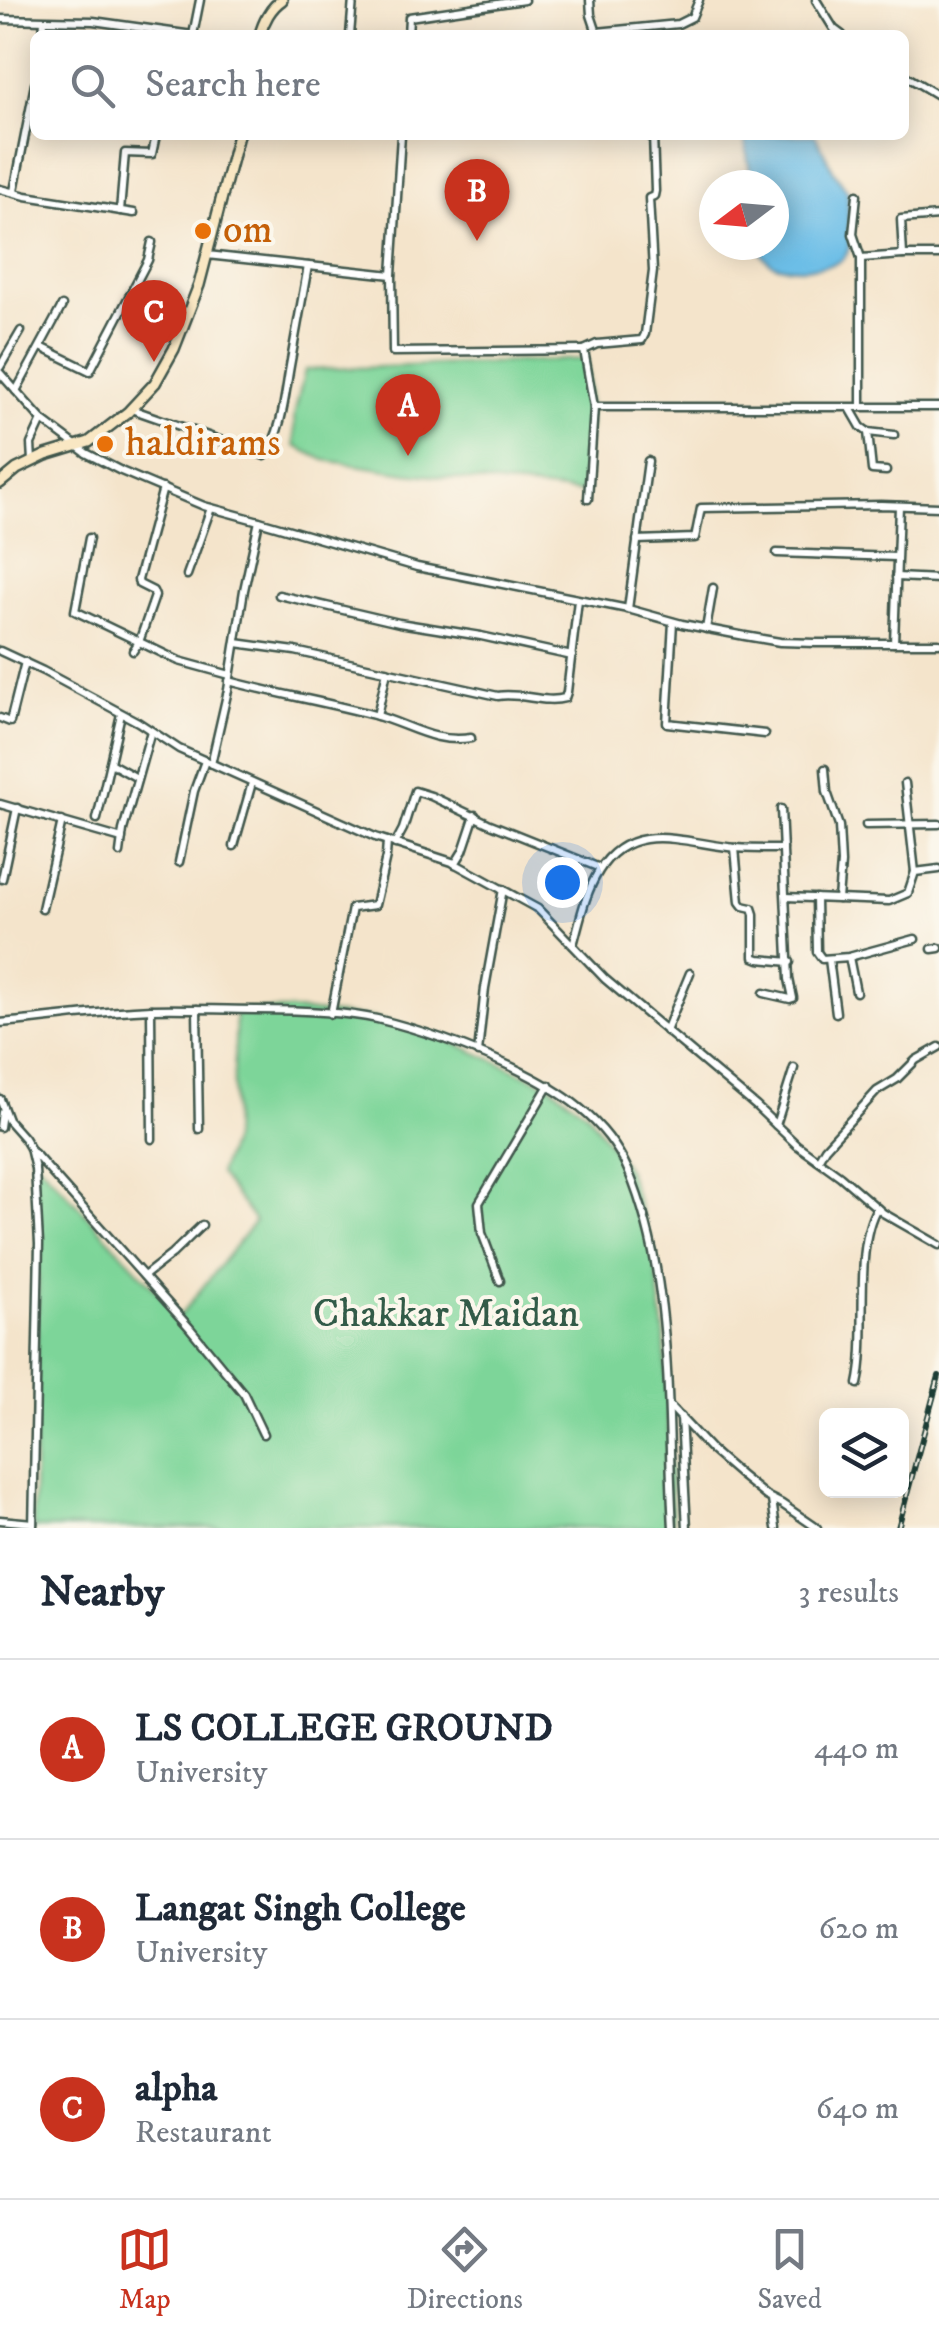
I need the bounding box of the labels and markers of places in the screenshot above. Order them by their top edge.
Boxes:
pin: B [444,158,510,241]
place label: om [223,206,273,256]
marker: om [192,220,214,242]
pin: C [122,280,186,362]
pin: A [376,374,440,456]
place label: haldirams [125,419,281,469]
marker: haldirams [94,433,116,455]

